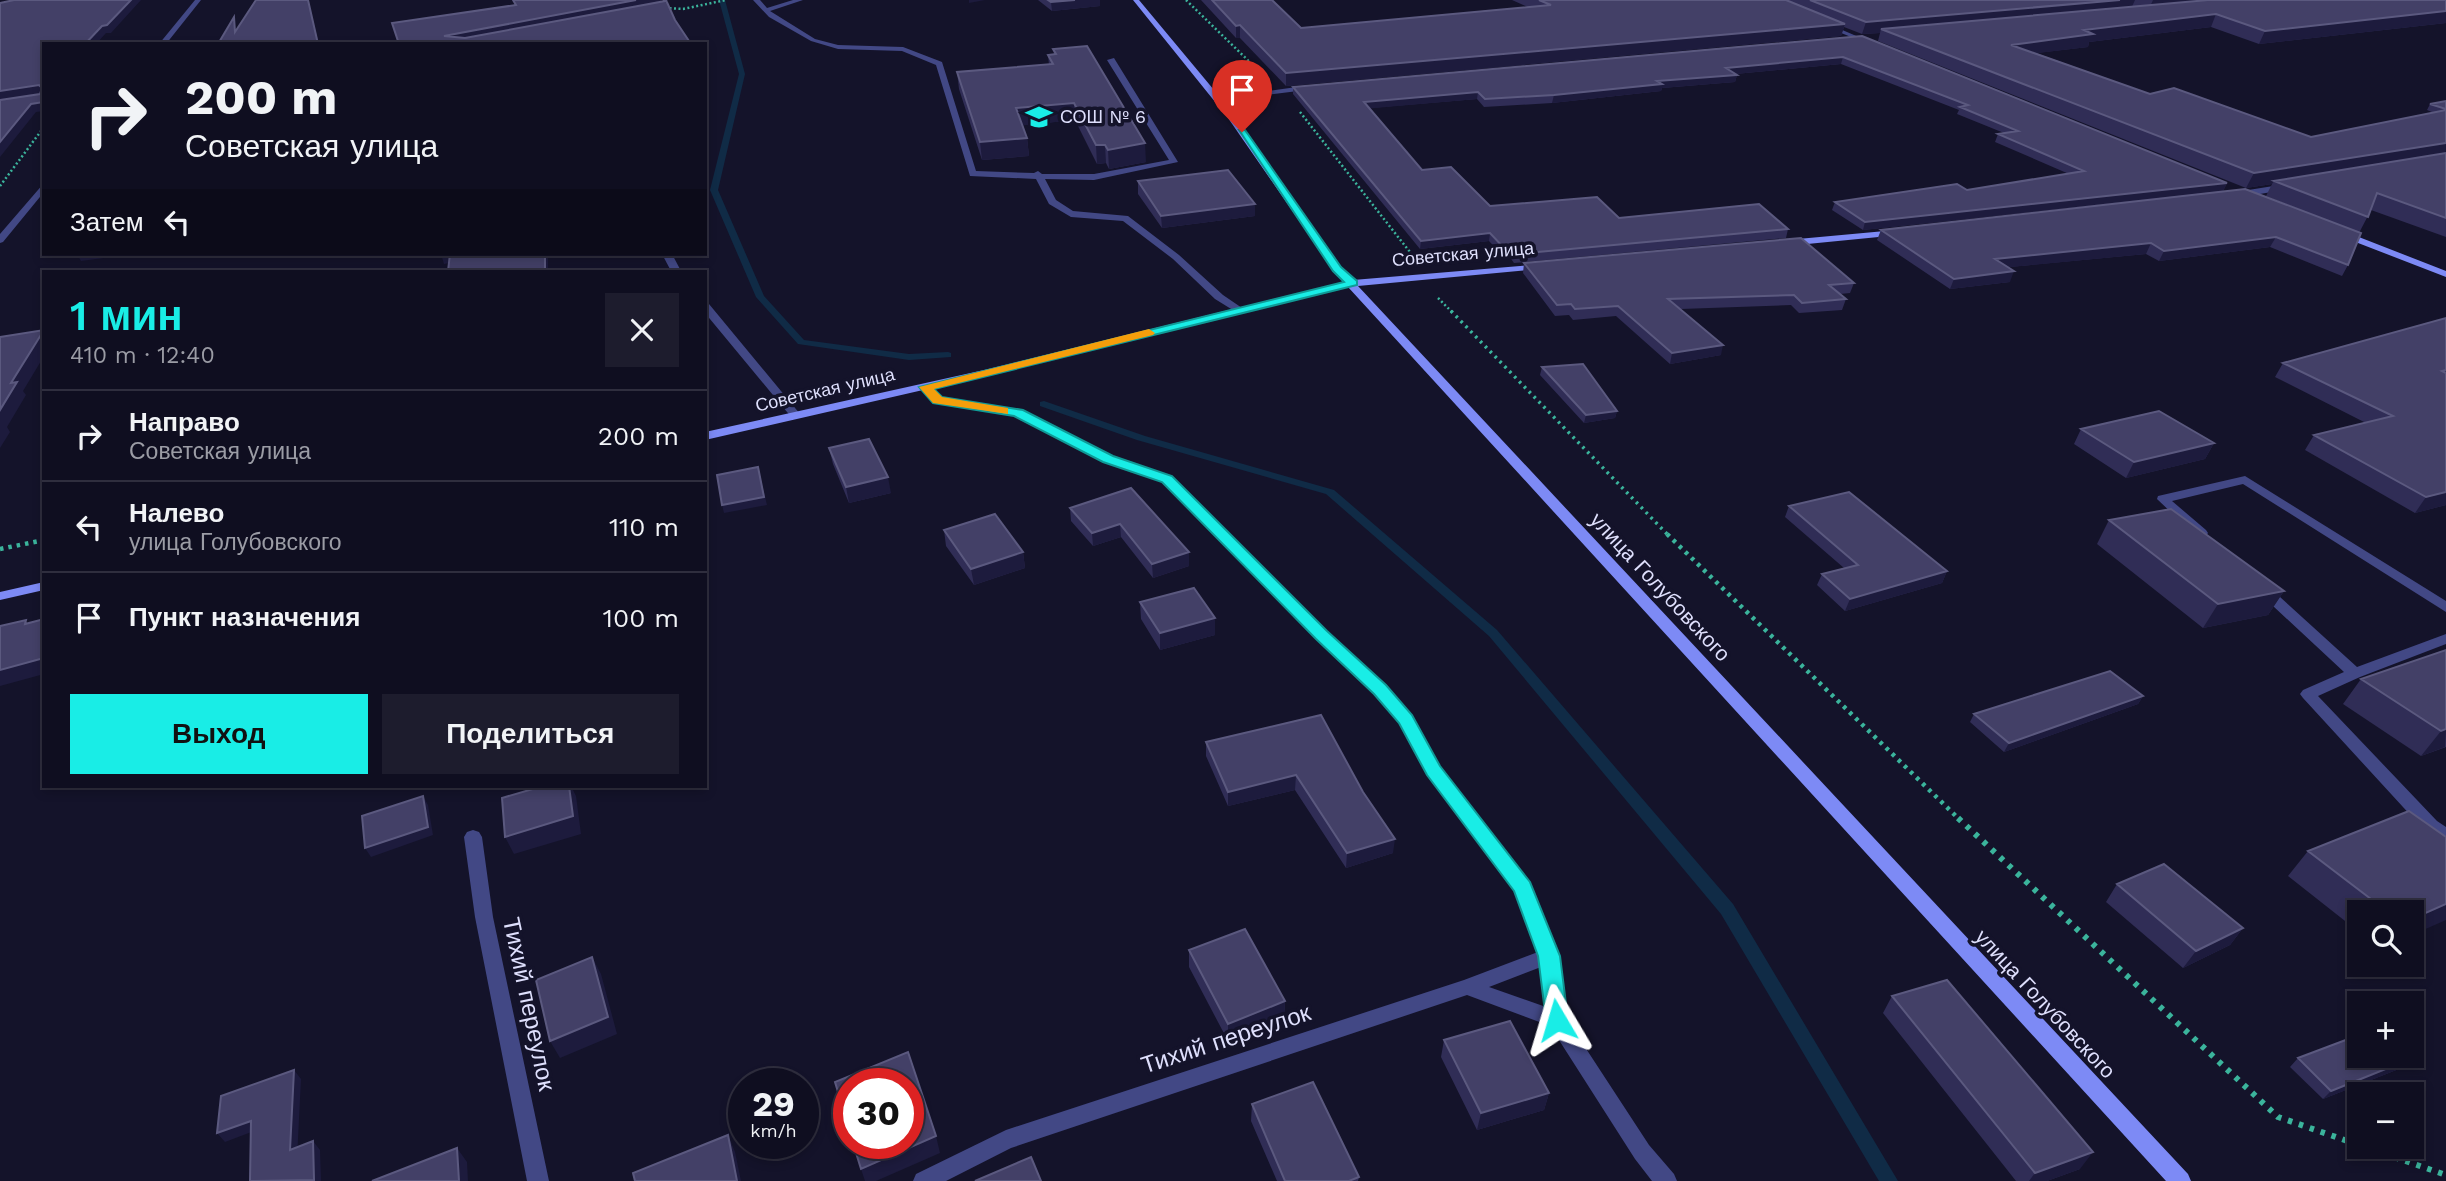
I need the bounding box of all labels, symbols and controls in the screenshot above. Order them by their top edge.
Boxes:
pin [1212,60,1272,132]
text: 200 m [185,68,337,126]
icon: right [70,70,161,161]
icon: arrive [1223,71,1261,109]
school or university icon: СОШ № 6 [1024,102,1054,132]
place label: СОШ № 6 [1060,106,1146,127]
text: Советская улица [185,127,438,165]
icon: left [158,203,196,241]
text: Затем [70,207,144,237]
street label: Советская улица [1391,237,1536,270]
text: 1 мин [70,291,183,340]
button: close [605,293,679,367]
text: 410 m · 12:40 [70,342,215,369]
street label: Советская улица [753,363,898,416]
text: Направо [129,407,240,437]
icon: right [70,417,108,455]
text: 200 m [598,421,679,451]
text: Советская улица [129,438,311,465]
text: Налево [129,498,224,528]
street label: улица Голубовского [1585,507,1736,666]
icon: left [70,508,108,546]
text: 110 m [609,512,679,542]
text: улица Голубовского [129,529,342,556]
icon: arrive [70,599,108,637]
text: Пункт назначения [129,602,360,632]
text: 100 m [603,603,679,633]
button: Выход [70,694,368,774]
button: Поделиться [382,694,679,774]
map controls [2347,900,2424,1159]
button: search [2347,900,2424,977]
street label: Тихий переулок [497,915,561,1094]
street label: улица Голубовского [1970,924,2121,1083]
position arrow [1520,983,1594,1057]
button: + [2347,991,2424,1068]
street label: Тихий переулок [1138,998,1315,1080]
speed limit sign: 30 [833,1068,924,1159]
button: − [2347,1082,2424,1159]
text: 29 [752,1083,795,1125]
text: km/h [750,1120,797,1141]

